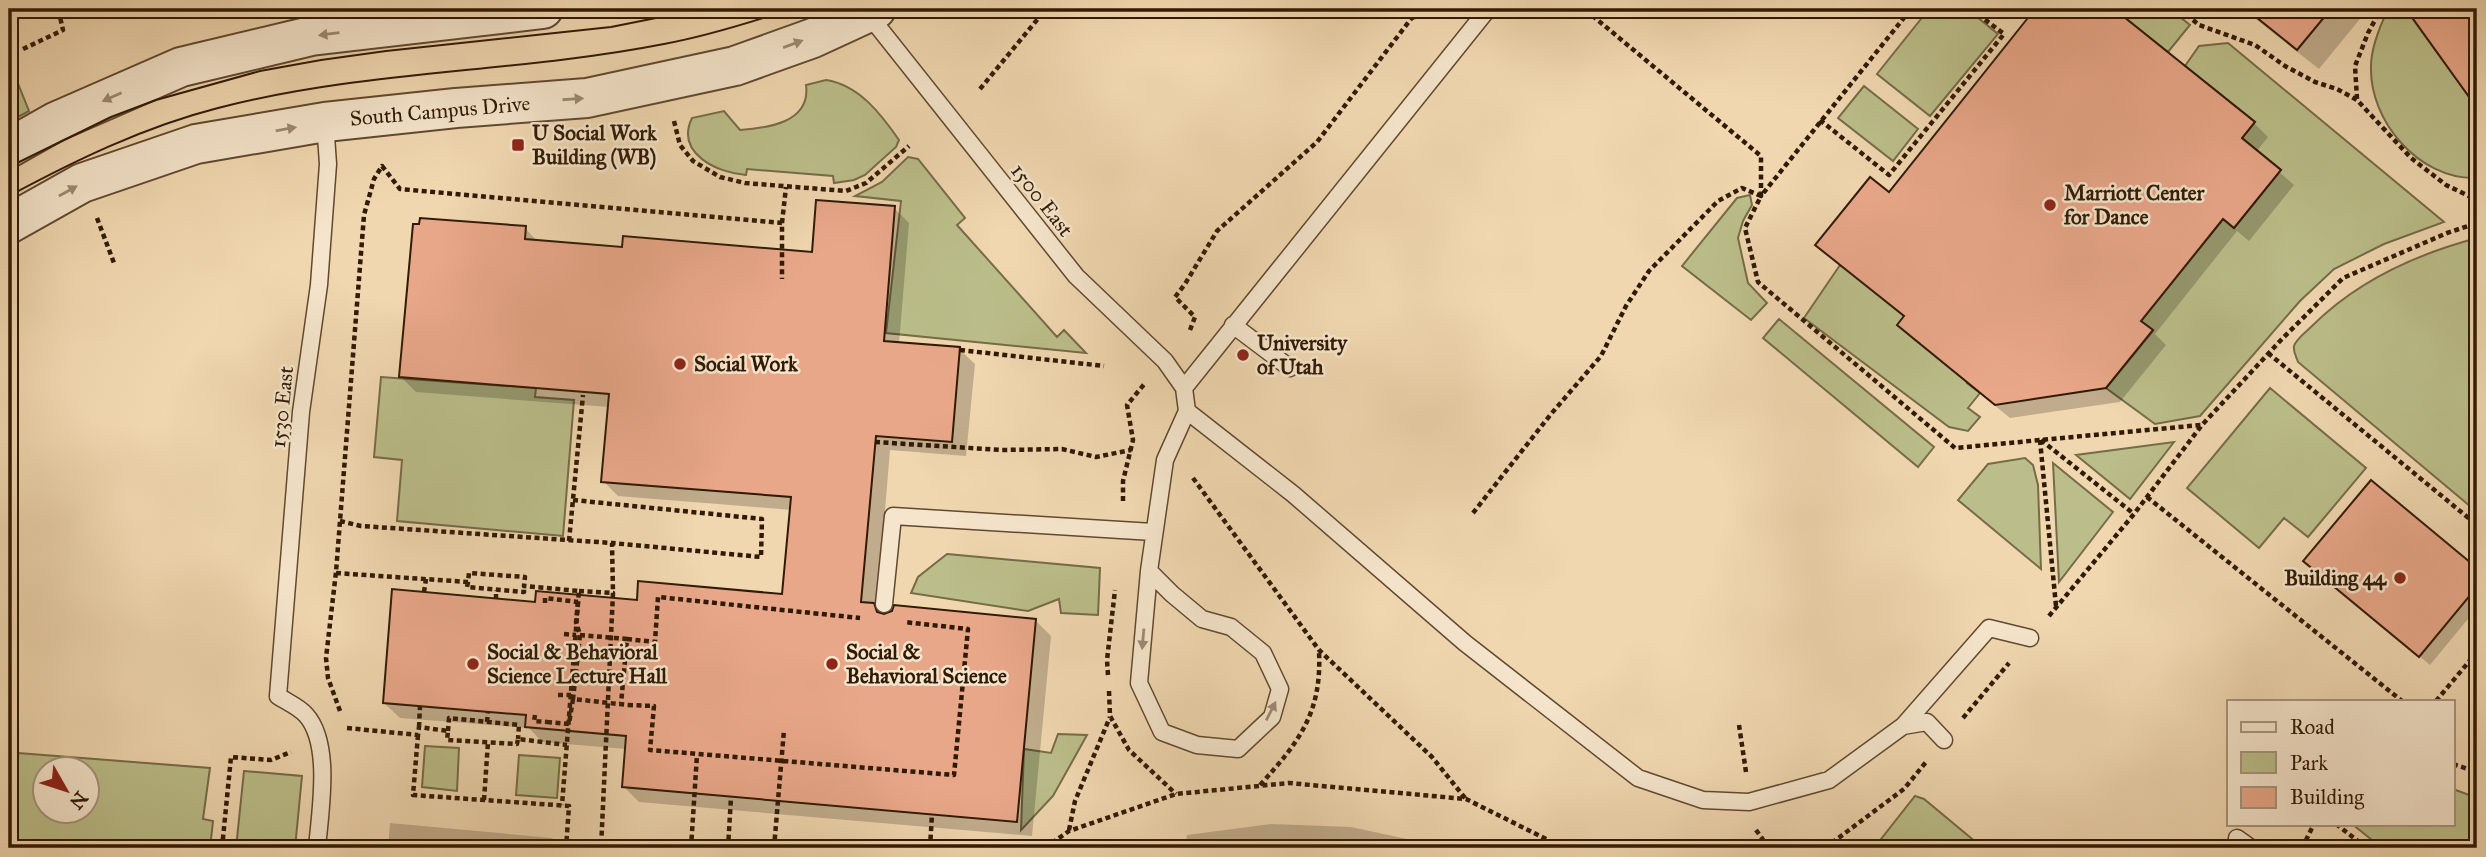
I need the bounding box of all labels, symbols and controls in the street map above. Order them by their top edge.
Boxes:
one-way arrow [318,29,340,40]
one-way arrow [783,39,804,50]
street label: South Campus Drive [349,90,531,132]
one-way arrow [101,92,122,103]
one-way arrow [562,93,584,104]
place label: U Social Work Building (WB) [532,120,658,170]
one-way arrow [275,123,297,134]
marker: U Social Work Building (WB) [510,137,526,153]
street label: 1500 East [1005,158,1079,242]
place label: Marriott Center for Dance [2063,180,2206,230]
one-way arrow [59,185,78,197]
marker: Marriott Center for Dance [2042,197,2058,213]
place label: University of Utah [1257,330,1348,380]
marker: University of Utah [1235,347,1251,363]
place label: Social Work [694,351,799,377]
marker: Social Work [672,356,688,372]
street label: 1530 East [265,364,299,449]
place label: Building 44 [2284,565,2387,591]
marker: Building 44 [2392,570,2408,586]
one-way arrow [1137,628,1148,650]
place label: Social & Behavioral Science Lecture Hall [487,639,668,689]
place label: Social & Behavioral Science [846,639,1007,689]
marker: Social & Behavioral Science Lecture Hall [465,656,481,672]
marker: Social & Behavioral Science [824,656,840,672]
legend [2227,700,2454,826]
one-way arrow [1265,701,1277,722]
text: Road [2290,714,2335,740]
text: Park [2290,750,2328,776]
north arrow [32,756,102,826]
text: Building [2290,784,2364,810]
text: N [65,787,93,814]

